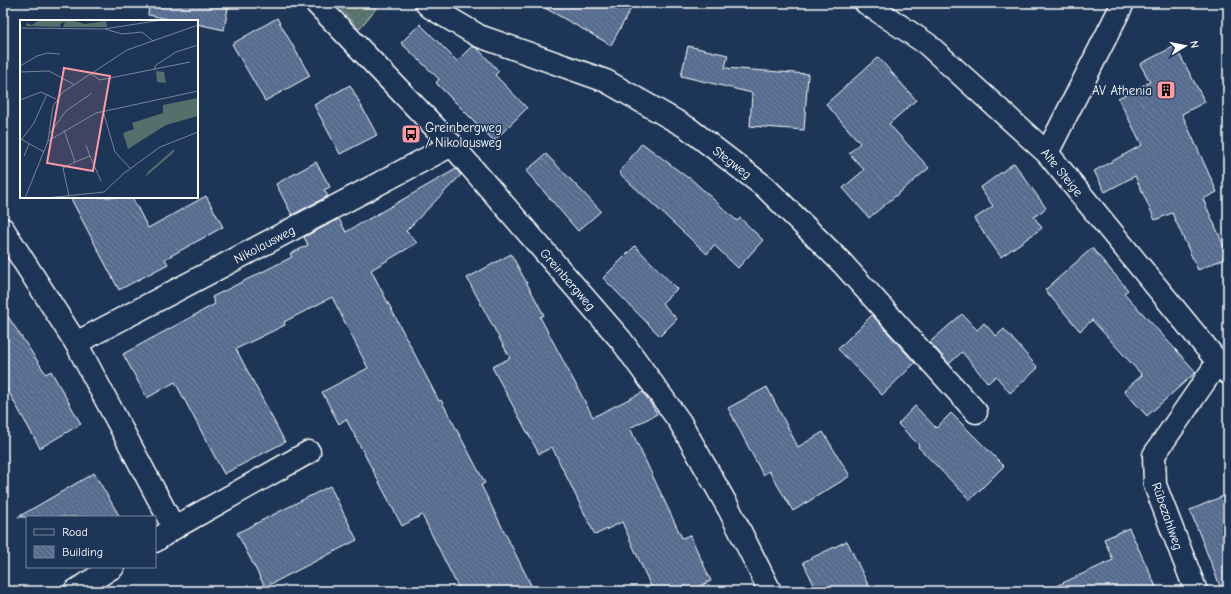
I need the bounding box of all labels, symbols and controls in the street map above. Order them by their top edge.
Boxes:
inset map [20,20,198,198]
north arrow [1165,26,1205,66]
text: N [1187,40,1201,49]
building icon: AV Athenia [1155,79,1177,101]
place label: AV Athenia [1092,83,1152,98]
place label: Greinbergweg / Nikolausweg [425,120,502,150]
bus stop icon: Greinbergweg / Nikolausweg [400,123,422,145]
street label: Stegweg [710,143,755,182]
street label: Alte Steige [1038,145,1087,200]
street label: Nikolausweg [231,222,298,267]
street label: Greinbergweg [537,245,599,313]
street label: Rübezahlweg [1149,480,1186,552]
legend [26,516,156,568]
text: Road [62,525,88,539]
text: Building [62,545,103,559]

